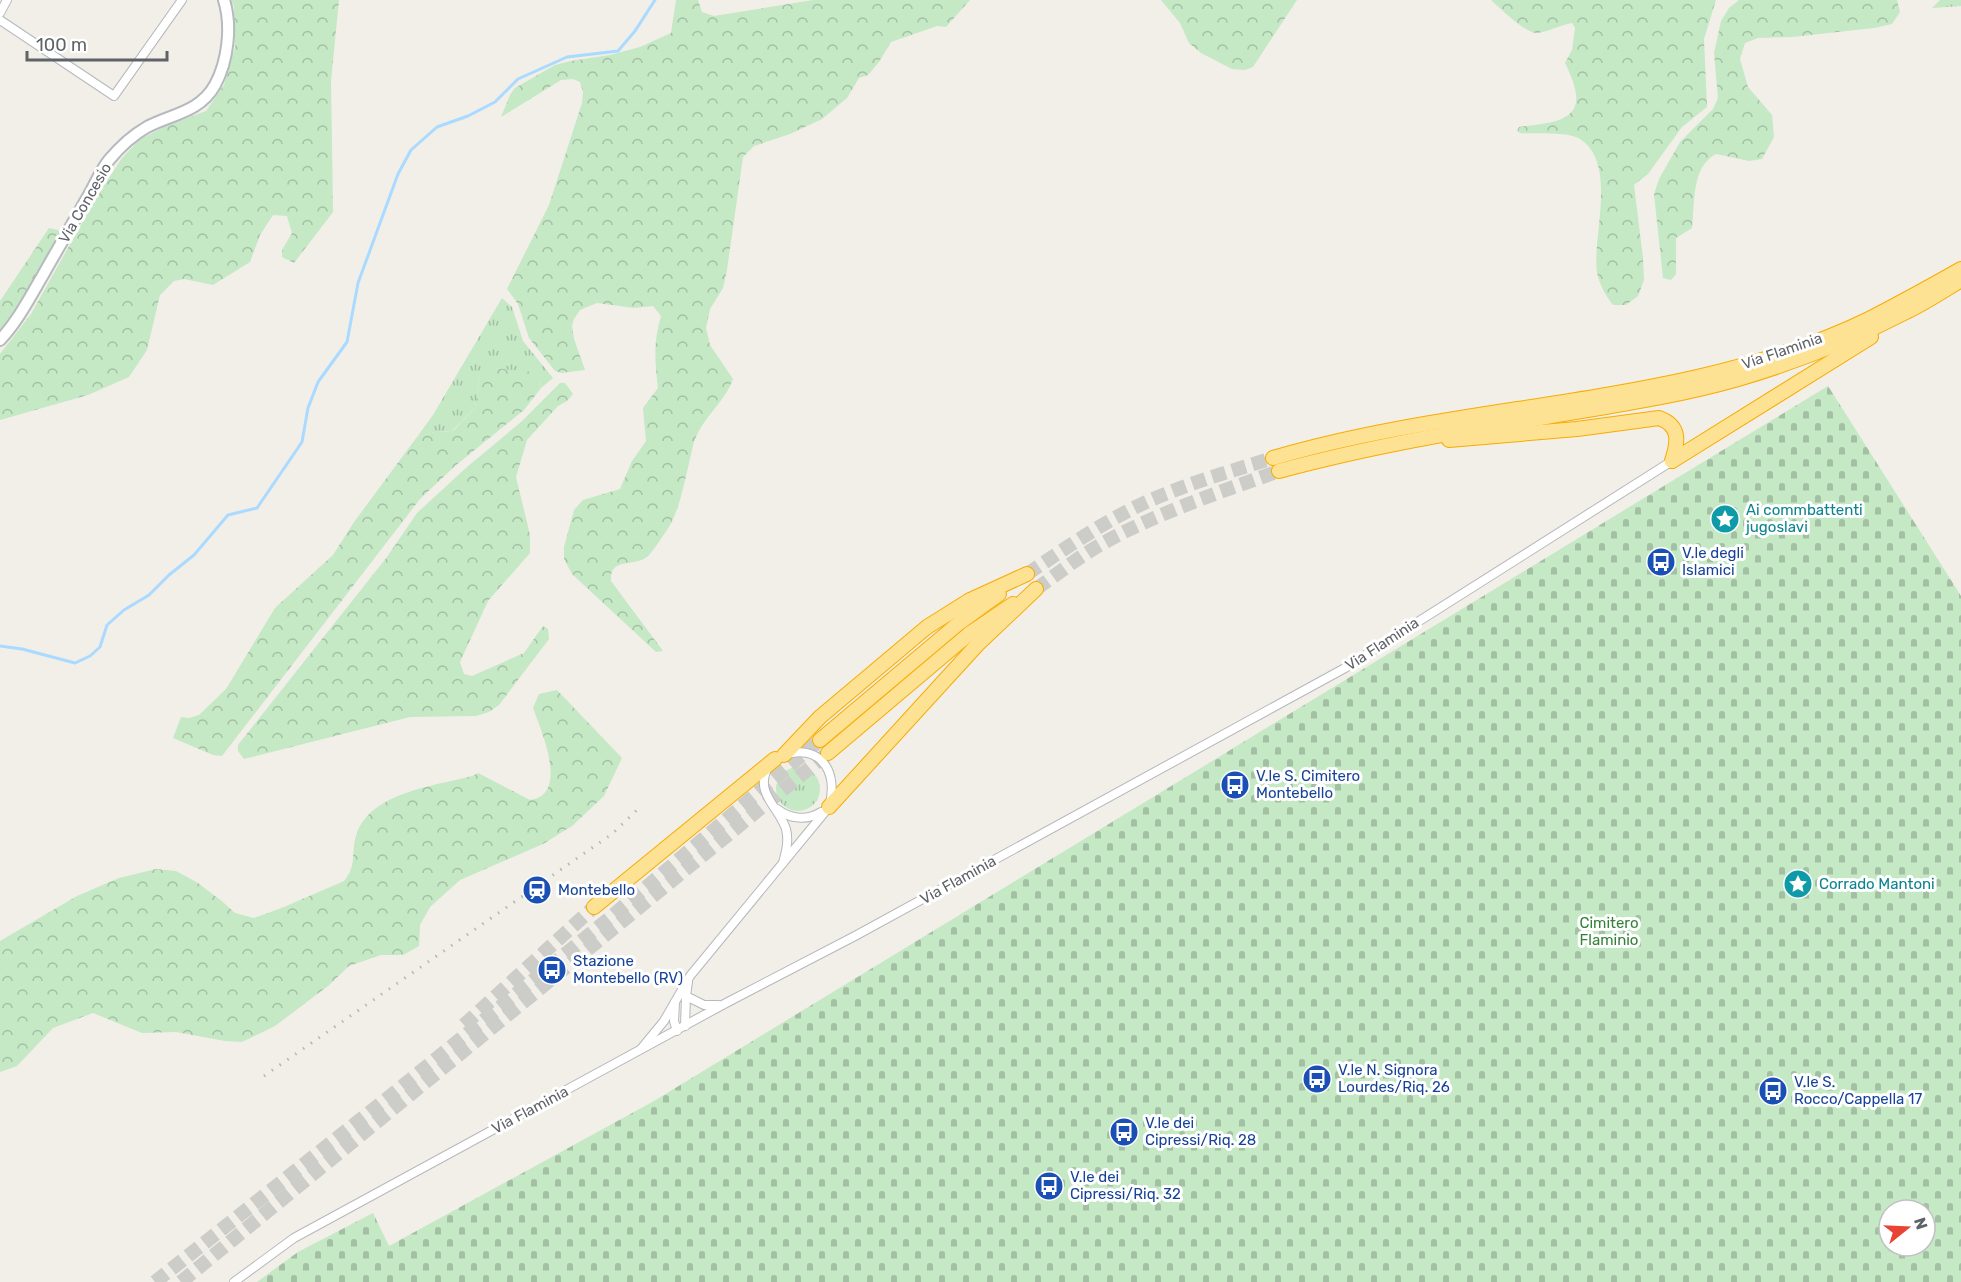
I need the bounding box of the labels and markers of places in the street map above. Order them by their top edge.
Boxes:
place label: Ai commbattenti jugoslavi [1745,501,1863,536]
place icon: Ai commbattenti jugoslavi [1709,503,1741,535]
place label: V.le degli Islamici [1682,544,1744,579]
bus stop icon: V.le degli Islamici [1645,546,1677,578]
place label: V.le S. Cimitero Montebello [1256,767,1360,802]
bus stop icon: V.le S. Cimitero Montebello [1219,769,1251,801]
place icon: Corrado Mantoni [1782,868,1814,900]
station icon: Montebello [521,874,553,906]
place label: Corrado Mantoni [1819,875,1935,893]
place label: Montebello [558,881,635,899]
place label: Stazione Montebello (RV) [573,952,683,987]
bus stop icon: Stazione Montebello (RV) [536,954,568,986]
place label: V.le N. Signora Lourdes/Riq. 26 [1338,1061,1450,1096]
bus stop icon: V.le N. Signora Lourdes/Riq. 26 [1301,1063,1333,1095]
place label: V.le S. Rocco/Cappella 17 [1794,1073,1922,1108]
bus stop icon: V.le S. Rocco/Cappella 17 [1757,1075,1789,1107]
place label: V.le dei Cipressi/Riq. 28 [1145,1114,1256,1149]
bus stop icon: V.le dei Cipressi/Riq. 28 [1108,1116,1140,1148]
place label: V.le dei Cipressi/Riq. 32 [1070,1168,1181,1203]
bus stop icon: V.le dei Cipressi/Riq. 32 [1033,1170,1065,1202]

